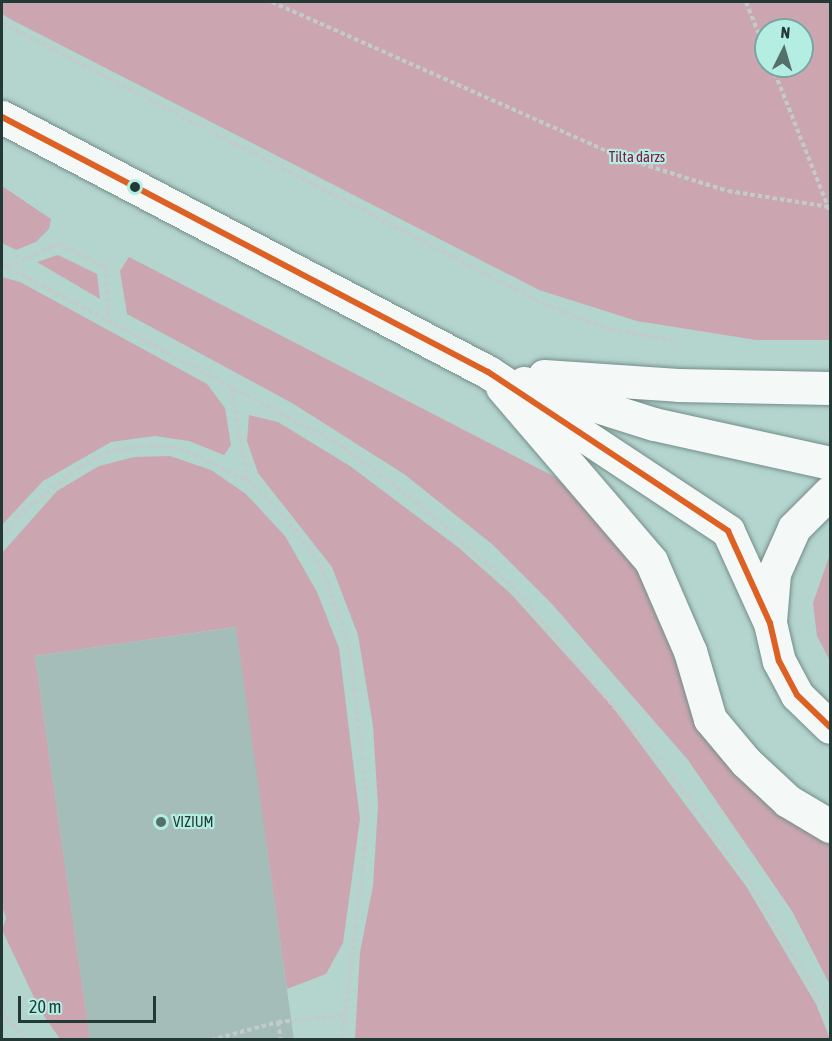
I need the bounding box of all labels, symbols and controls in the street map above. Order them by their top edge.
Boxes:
north arrow [754,18,814,78]
text: N [780,23,791,41]
park label: Tilta dārzs [609,148,665,166]
unlabelled marker [129,181,141,193]
place label: VIZIUM [173,813,214,831]
marker: VIZIUM [154,815,168,829]
scale bar [21,984,159,1022]
text: 20 m [29,996,61,1017]

